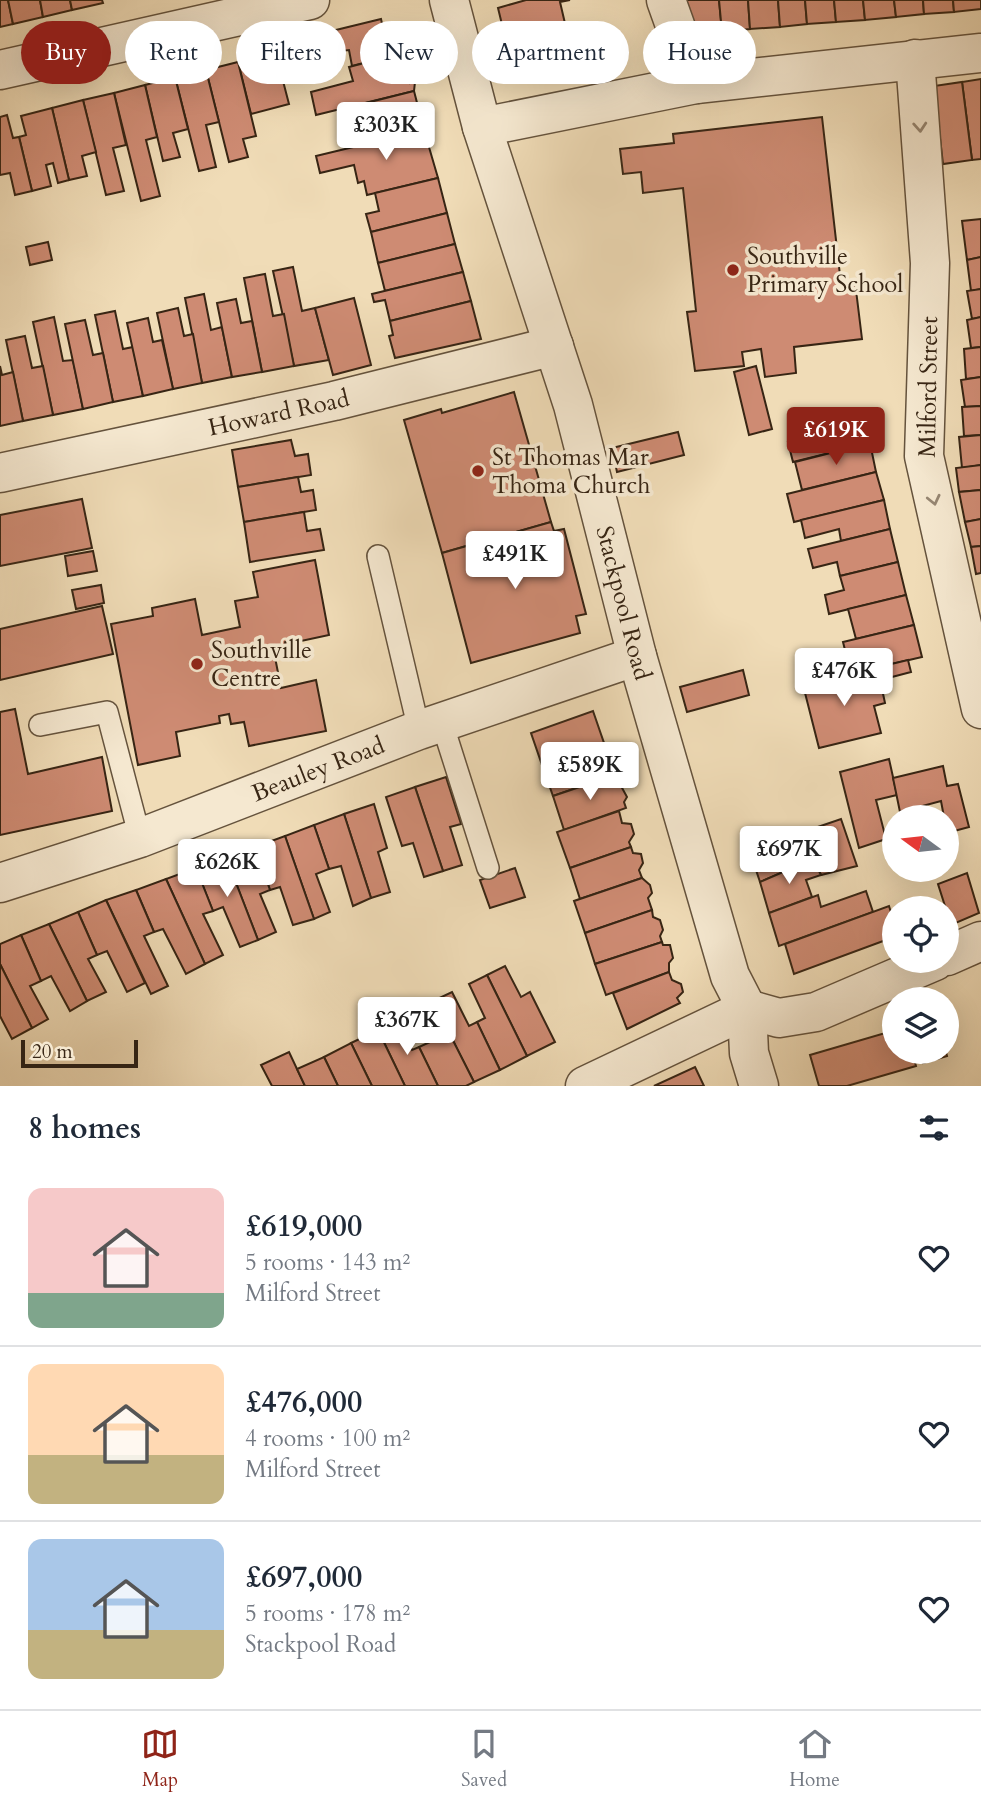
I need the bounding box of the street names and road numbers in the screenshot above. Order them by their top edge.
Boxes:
street label: Milford Street [911,316,946,458]
street label: Howard Road [205,382,353,445]
street label: Stackpool Road [587,522,659,684]
street label: Beauley Road [247,729,390,810]

